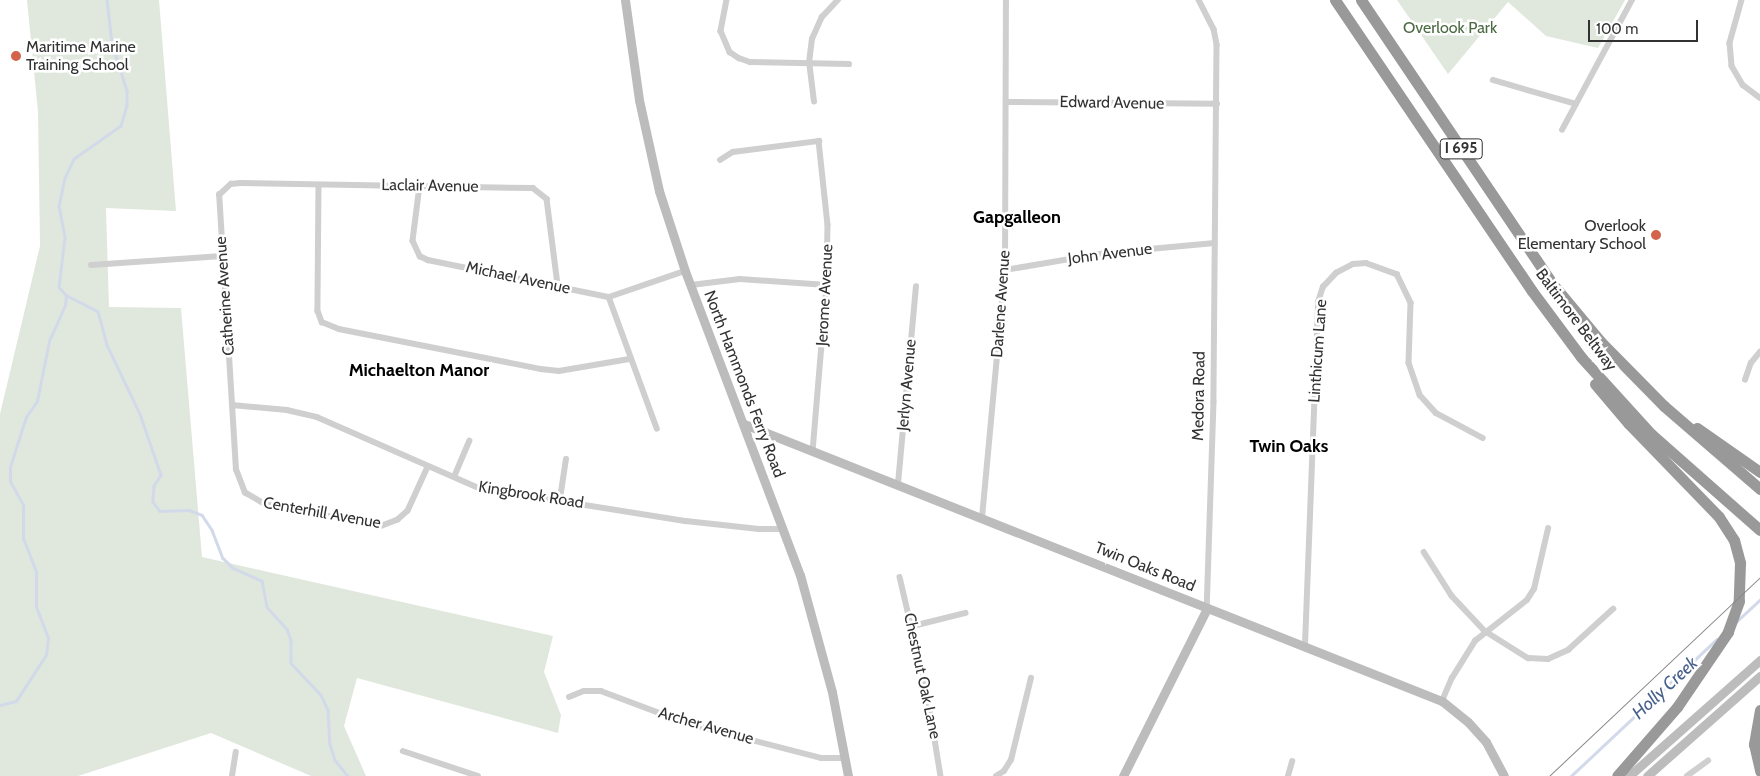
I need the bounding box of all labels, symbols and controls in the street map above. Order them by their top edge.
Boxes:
scale bar [1590,10,1700,42]
park label: Overlook Park [1403,18,1497,38]
text: 100 m [1596,20,1638,38]
place label: Maritime Marine Training School [26,37,136,75]
marker: Maritime Marine Training School [10,50,22,62]
street label: Edward Avenue [1059,92,1165,114]
road number: I 695 [1438,136,1484,162]
street label: Laclair Avenue [381,176,479,196]
district label: Gapgalleon [973,206,1061,228]
place label: Overlook Elementary School [1518,216,1646,254]
marker: Overlook Elementary School [1650,229,1662,241]
street label: Catherine Avenue [211,236,239,356]
street label: John Avenue [1067,239,1153,269]
street label: Jerome Avenue [813,243,837,347]
street label: Darlene Avenue [988,250,1014,358]
street label: Michael Avenue [464,258,572,298]
street label: Baltimore Beltway [1531,265,1621,375]
street label: North Hammonds Ferry Road [699,288,789,480]
street label: Linthicum Lane [1305,299,1331,403]
street label: Jerlyn Avenue [893,338,921,432]
street label: Medora Road [1189,351,1209,441]
district label: Michaelton Manor [349,359,489,381]
district label: Twin Oaks [1250,435,1328,457]
street label: Kingbrook Road [477,477,585,513]
street label: Centerhill Avenue [262,493,382,533]
street label: Twin Oaks Road [1092,538,1198,596]
street label: Chestnut Oak Lane [899,611,945,741]
water label: Holly Creek [1628,652,1702,724]
street label: Archer Avenue [656,703,756,749]

